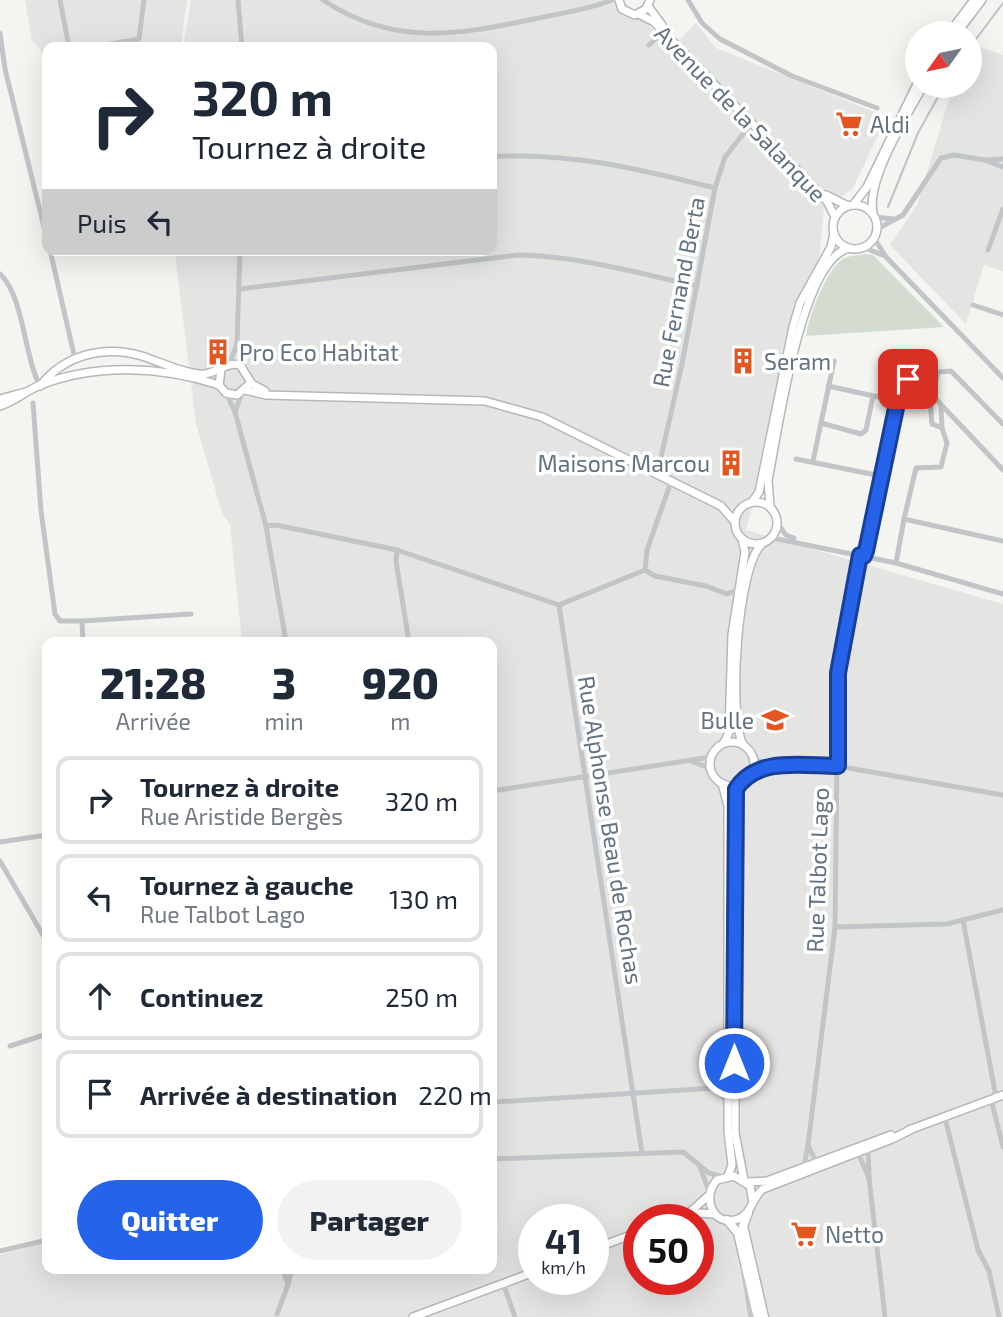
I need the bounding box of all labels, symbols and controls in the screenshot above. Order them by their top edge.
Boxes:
street label: Avenue de la Salanque [650,19,832,207]
north arrow [905,21,982,98]
map controls [905,21,982,98]
text: 320 m [192,67,333,126]
icon: right [77,70,168,161]
supermarket icon: Aldi [834,109,864,139]
place label: Aldi [870,110,910,138]
text: Tournez à droite [192,127,426,165]
street label: Rue Fernand Berta [646,194,710,390]
icon: left [141,203,179,241]
text: Puis [77,207,127,238]
building icon: Pro Eco Habitat [203,337,233,367]
place label: Pro Eco Habitat [239,338,399,366]
building icon: Seram [728,346,758,376]
place label: Seram [764,347,831,375]
pin [878,349,938,409]
icon: arrive [889,360,927,398]
building icon: Maisons Marcou [716,448,746,478]
place label: Maisons Marcou [538,449,710,477]
text: 21:28 [100,657,206,707]
text: 3 [272,657,296,707]
text: 920 [362,657,439,707]
street label: Rue Alphonse Beau de Rochas [573,674,649,986]
school or university icon: Bulle [760,705,790,735]
place label: Bulle [701,706,754,734]
text: Arrivée [116,707,191,735]
text: min [264,707,304,735]
text: m [390,707,410,735]
text: Tournez à droite [140,771,339,802]
icon: right [81,781,119,819]
text: 320 m [385,785,458,816]
street label: Rue Talbot Lago [800,787,834,953]
text: Rue Aristide Bergès [140,802,343,830]
text: Tournez à gauche [140,869,354,900]
icon: left [81,879,119,917]
text: 130 m [389,883,458,914]
text: Rue Talbot Lago [140,900,305,928]
icon: ahead [81,977,119,1015]
text: Continuez [140,981,263,1012]
text: 250 m [385,981,458,1012]
position arrow [697,1026,771,1100]
icon: arrive [81,1075,119,1113]
text: Arrivée à destination [140,1079,397,1110]
text: 220 m [418,1079,492,1110]
button: Quitter [77,1180,263,1260]
button: Partager [277,1180,462,1260]
speed limit sign: 50 [623,1204,714,1295]
text: 41 [545,1219,582,1261]
supermarket icon: Netto [789,1219,819,1249]
place label: Netto [825,1220,884,1248]
text: km/h [541,1256,586,1278]

